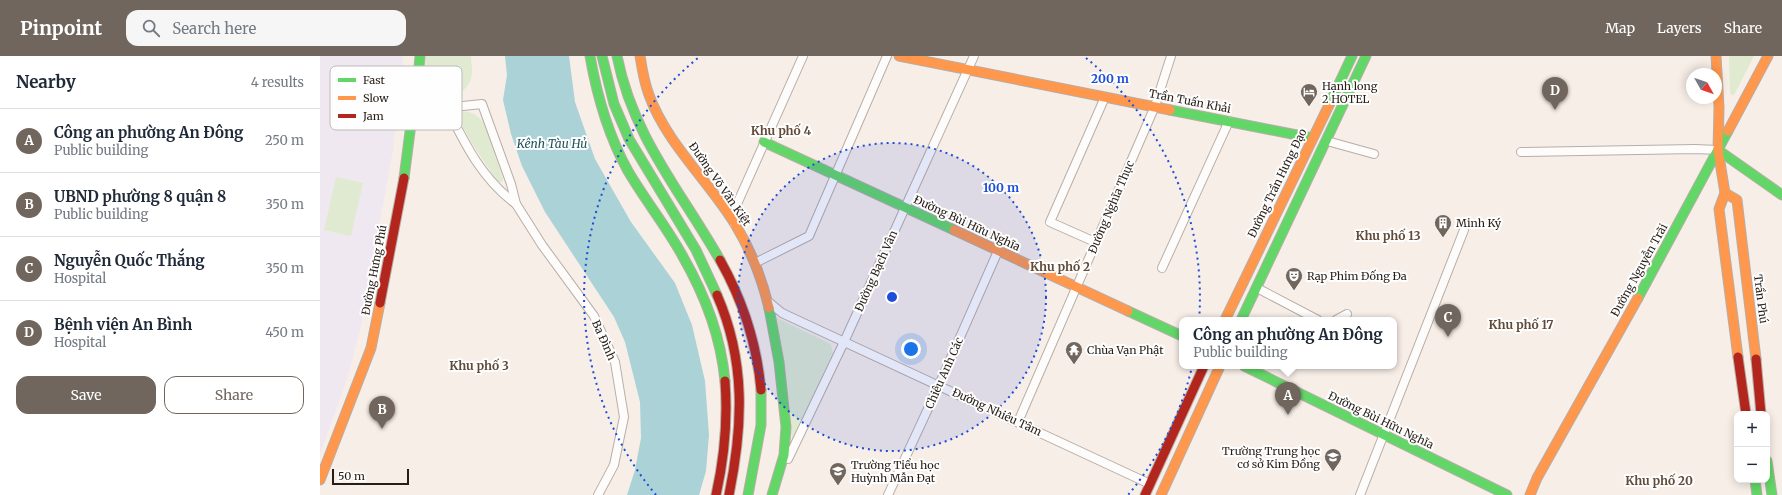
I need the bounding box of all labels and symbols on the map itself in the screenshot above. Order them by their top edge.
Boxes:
legend [330,66,462,130]
north arrow [1686,68,1722,104]
text: 200 m [1091,71,1129,86]
text: Fast [363,73,386,87]
pin: D [1542,77,1568,110]
place label: Hạnh long 2 HOTEL [1322,79,1378,106]
hotel icon: Hạnh long 2 HOTEL [1299,82,1319,107]
street label: Trần Tuấn Khải [1148,86,1233,116]
text: Slow [363,91,389,105]
text: Jam [362,109,384,123]
district label: Khu phố 4 [751,123,812,138]
street label: Đường Trần Hưng Đạo [1244,126,1310,240]
water label: Kênh Tàu Hủ [516,136,587,151]
street label: Đường Võ Văn Kiệt [686,139,754,229]
street label: Đường Nghĩa Thục [1085,158,1137,256]
text: 100 m [983,180,1019,195]
street label: Đường Bùi Hữu Nghĩa [912,192,1022,254]
building icon: Minh Ký [1433,213,1453,238]
place label: Minh Ký [1456,216,1502,230]
street label: Đường Nguyễn Trãi [1608,221,1671,319]
street label: Đường Hưng Phú [358,224,390,316]
street label: Đường Bạch Vân [852,228,900,314]
district label: Khu phố 13 [1355,228,1421,243]
district label: Khu phố 2 [1030,259,1090,274]
theatre icon: Rạp Phim Đống Đa [1284,266,1304,291]
place label: Rạp Phim Đống Đa [1307,269,1407,283]
street label: Trần Phú [1751,274,1771,324]
centre of rings [885,290,899,304]
pin: C [1435,304,1461,337]
district label: Khu phố 17 [1489,317,1553,332]
street label: Ba Đình [589,318,619,363]
street label: Chiêu Anh Các [922,335,966,411]
your location [901,339,921,359]
temple icon: Chùa Vạn Phật [1064,340,1084,365]
place label: Chùa Vạn Phật [1087,343,1164,357]
district label: Khu phố 3 [449,358,509,373]
pin: A [1275,382,1301,415]
street label: Đường Nhiêu Tâm [950,385,1044,439]
street label: Đường Bùi Hữu Nghĩa [1326,388,1436,452]
pin: B [369,396,395,429]
place label: Trường Trung học cơ sở Kim Đồng [1222,444,1320,471]
school or university icon: Trường Trung học cơ sở Kim Đồng [1323,447,1343,472]
place label: Trường Tiểu học Huỳnh Mẫn Đạt [851,458,940,485]
school or university icon: Trường Tiểu học Huỳnh Mẫn Đạt [828,461,848,486]
scale bar [332,467,409,486]
district label: Khu phố 20 [1625,473,1693,488]

